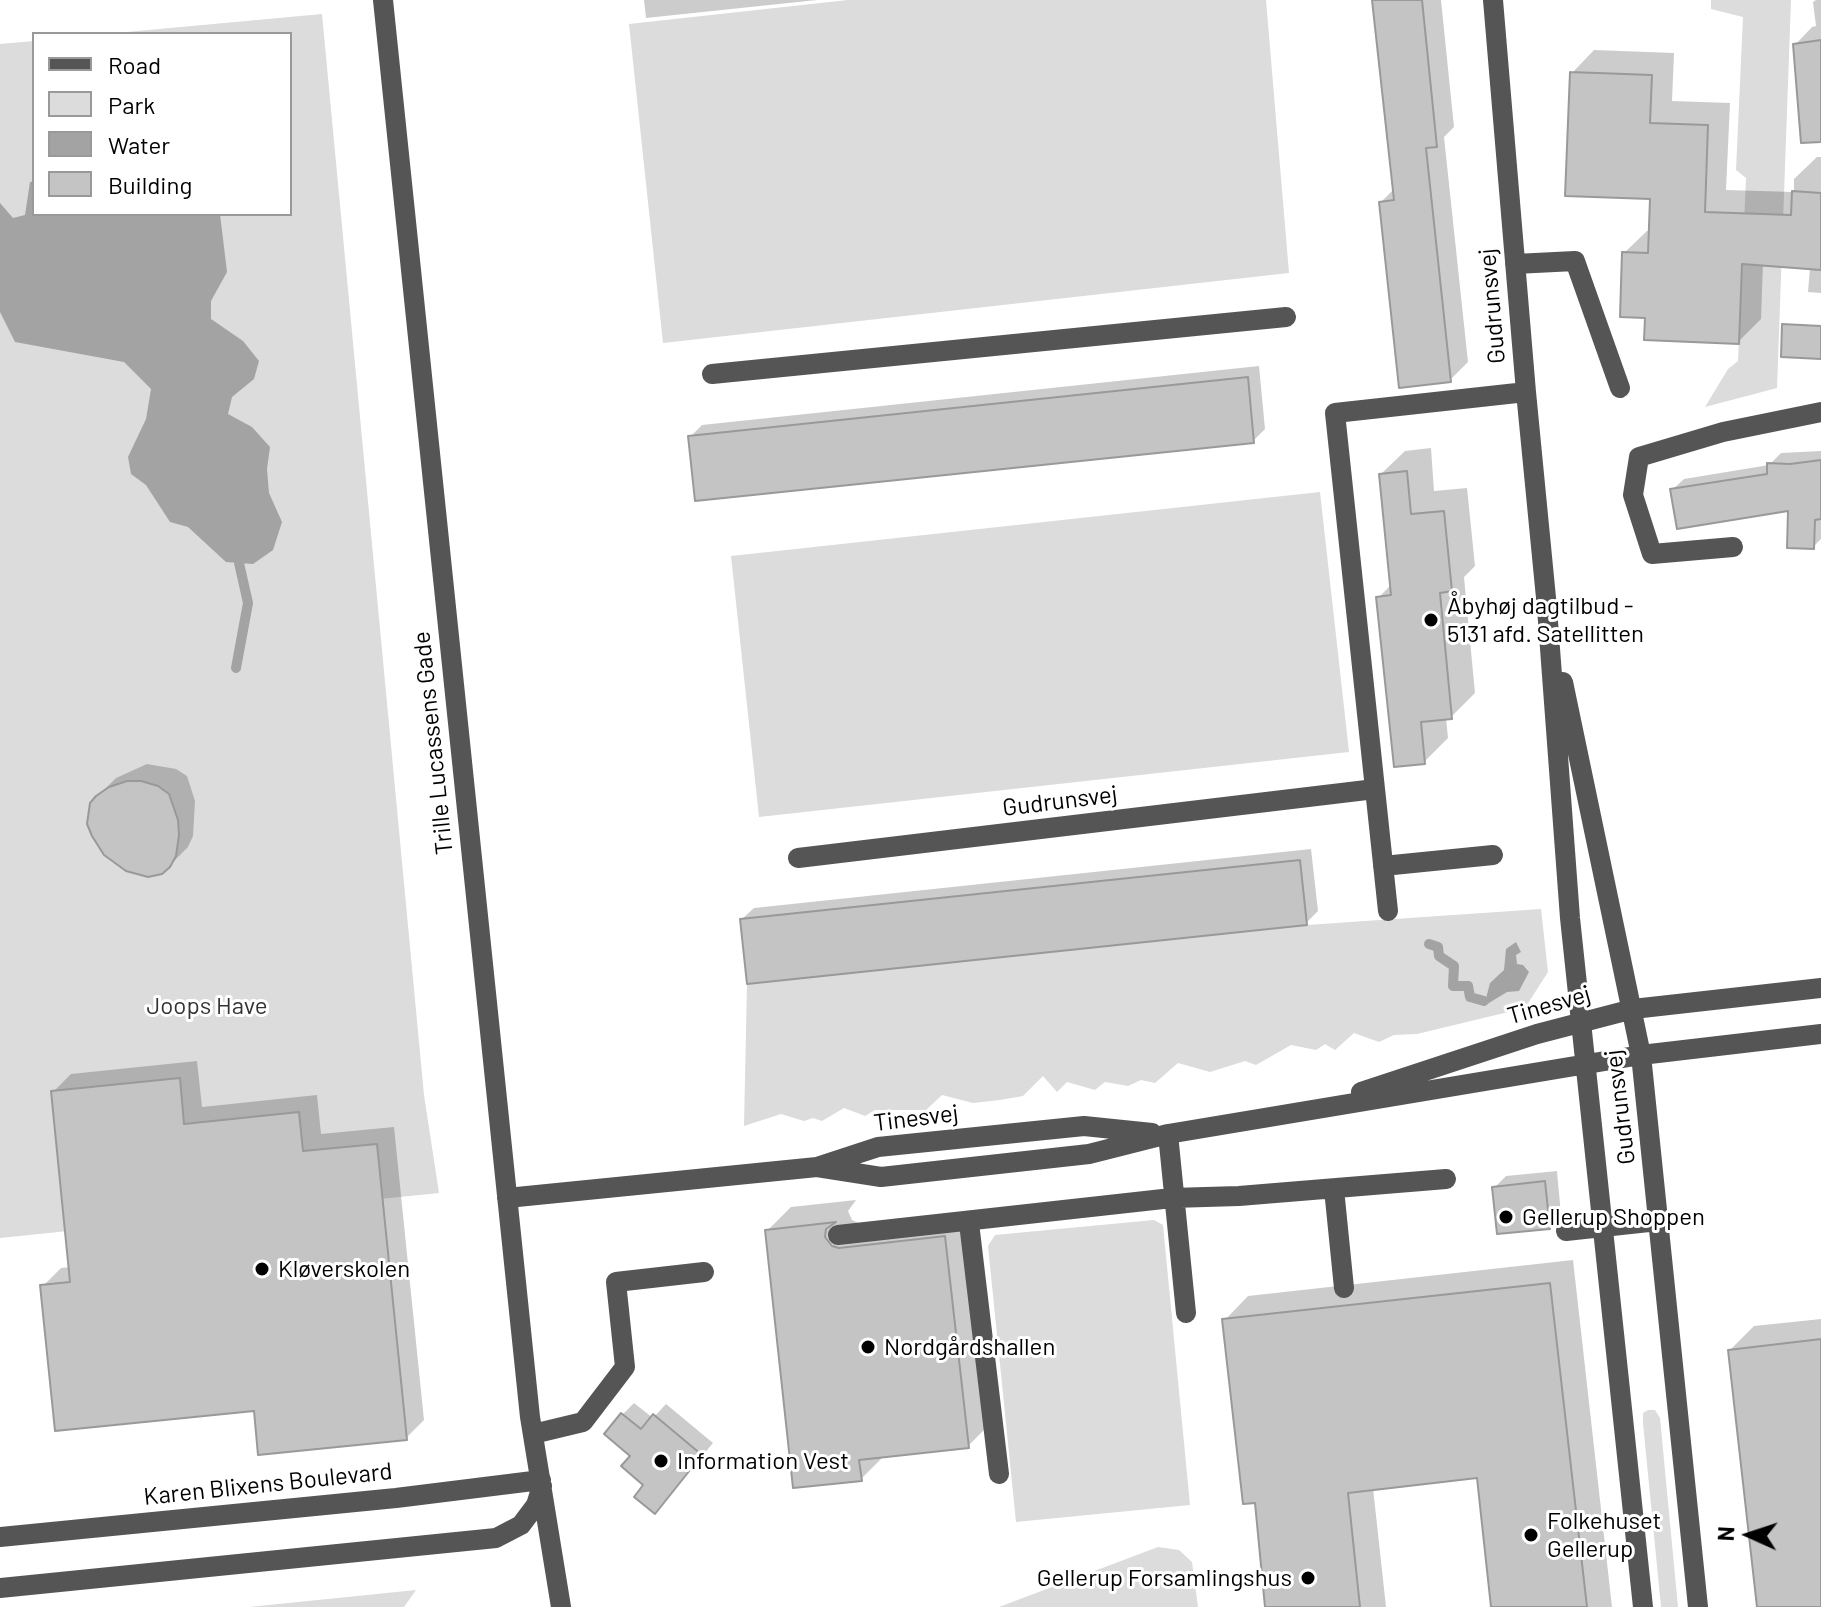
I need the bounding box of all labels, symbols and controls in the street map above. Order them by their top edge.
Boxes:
legend [32,32,292,216]
text: Road [108,50,161,79]
text: Park [108,90,155,119]
text: Water [108,130,170,159]
text: Building [108,170,192,199]
street label: Gudrunsvej [1473,247,1511,365]
place label: Åbyhøj dagtilbud - 5131 afd. Satellitten [1447,592,1644,648]
marker: Åbyhøj dagtilbud - 5131 afd. Satellitten [1422,611,1440,629]
street label: Trille Lucassens Gade [407,630,459,856]
street label: Gudrunsvej [1001,780,1119,822]
street label: Tinesvej [1504,979,1594,1031]
park label: Joops Have [146,992,268,1020]
street label: Gudrunsvej [1599,1048,1641,1166]
street label: Tinesvej [872,1099,960,1137]
place label: Gellerup Shoppen [1522,1203,1705,1231]
marker: Gellerup Shoppen [1497,1208,1515,1226]
place label: Kløverskolen [278,1255,410,1283]
marker: Kløverskolen [253,1260,271,1278]
place label: Nordgårdshallen [884,1333,1055,1361]
marker: Nordgårdshallen [859,1338,877,1356]
place label: Information Vest [677,1447,849,1475]
marker: Information Vest [652,1452,670,1470]
street label: Karen Blixens Boulevard [142,1457,394,1511]
north arrow [1709,1495,1789,1575]
place label: Folkehuset Gellerup [1547,1507,1661,1563]
marker: Folkehuset Gellerup [1522,1526,1540,1544]
text: N [1712,1526,1738,1542]
place label: Gellerup Forsamlingshus [1037,1564,1292,1592]
marker: Gellerup Forsamlingshus [1299,1569,1317,1587]

